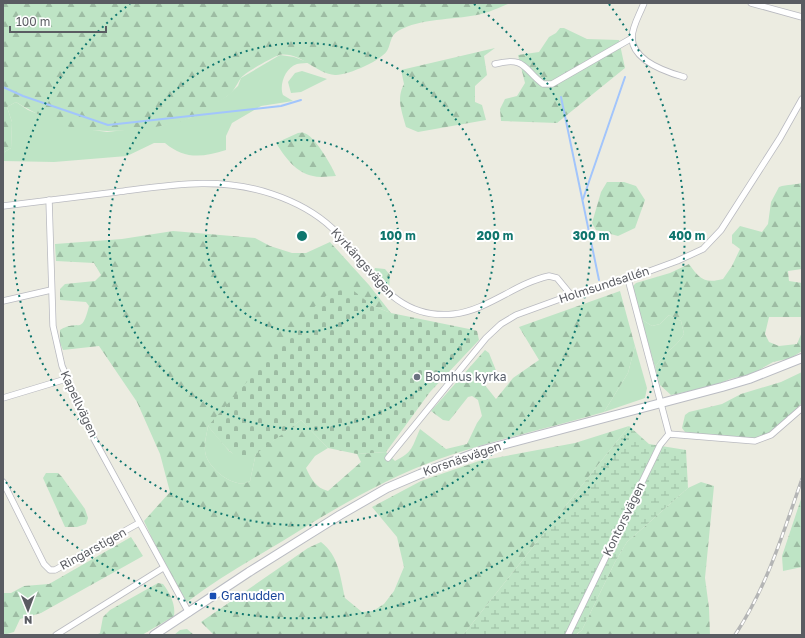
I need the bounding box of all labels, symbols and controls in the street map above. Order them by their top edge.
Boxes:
scale bar [10,8,106,34]
text: 100 m [16,14,50,29]
street label: Kyrkängsvägen [328,225,399,301]
text: 100 m [380,228,416,243]
text: 200 m [477,228,513,243]
text: 300 m [573,228,609,243]
text: 400 m [669,228,705,243]
centre of rings [295,229,309,243]
street label: Holmsundsallén [557,263,651,306]
street label: Kapellvägen [58,368,101,439]
place label: Bomhus kyrka [425,369,507,384]
marker: Bomhus kyrka [412,372,422,382]
street label: Korsnäsvägen [421,438,503,479]
street label: Kontorsvägen [599,479,648,558]
street label: Ringarstigen [57,524,129,573]
place label: Granudden [221,588,285,603]
north arrow [8,590,48,630]
marker: Granudden [208,591,218,601]
text: N [24,614,32,627]

